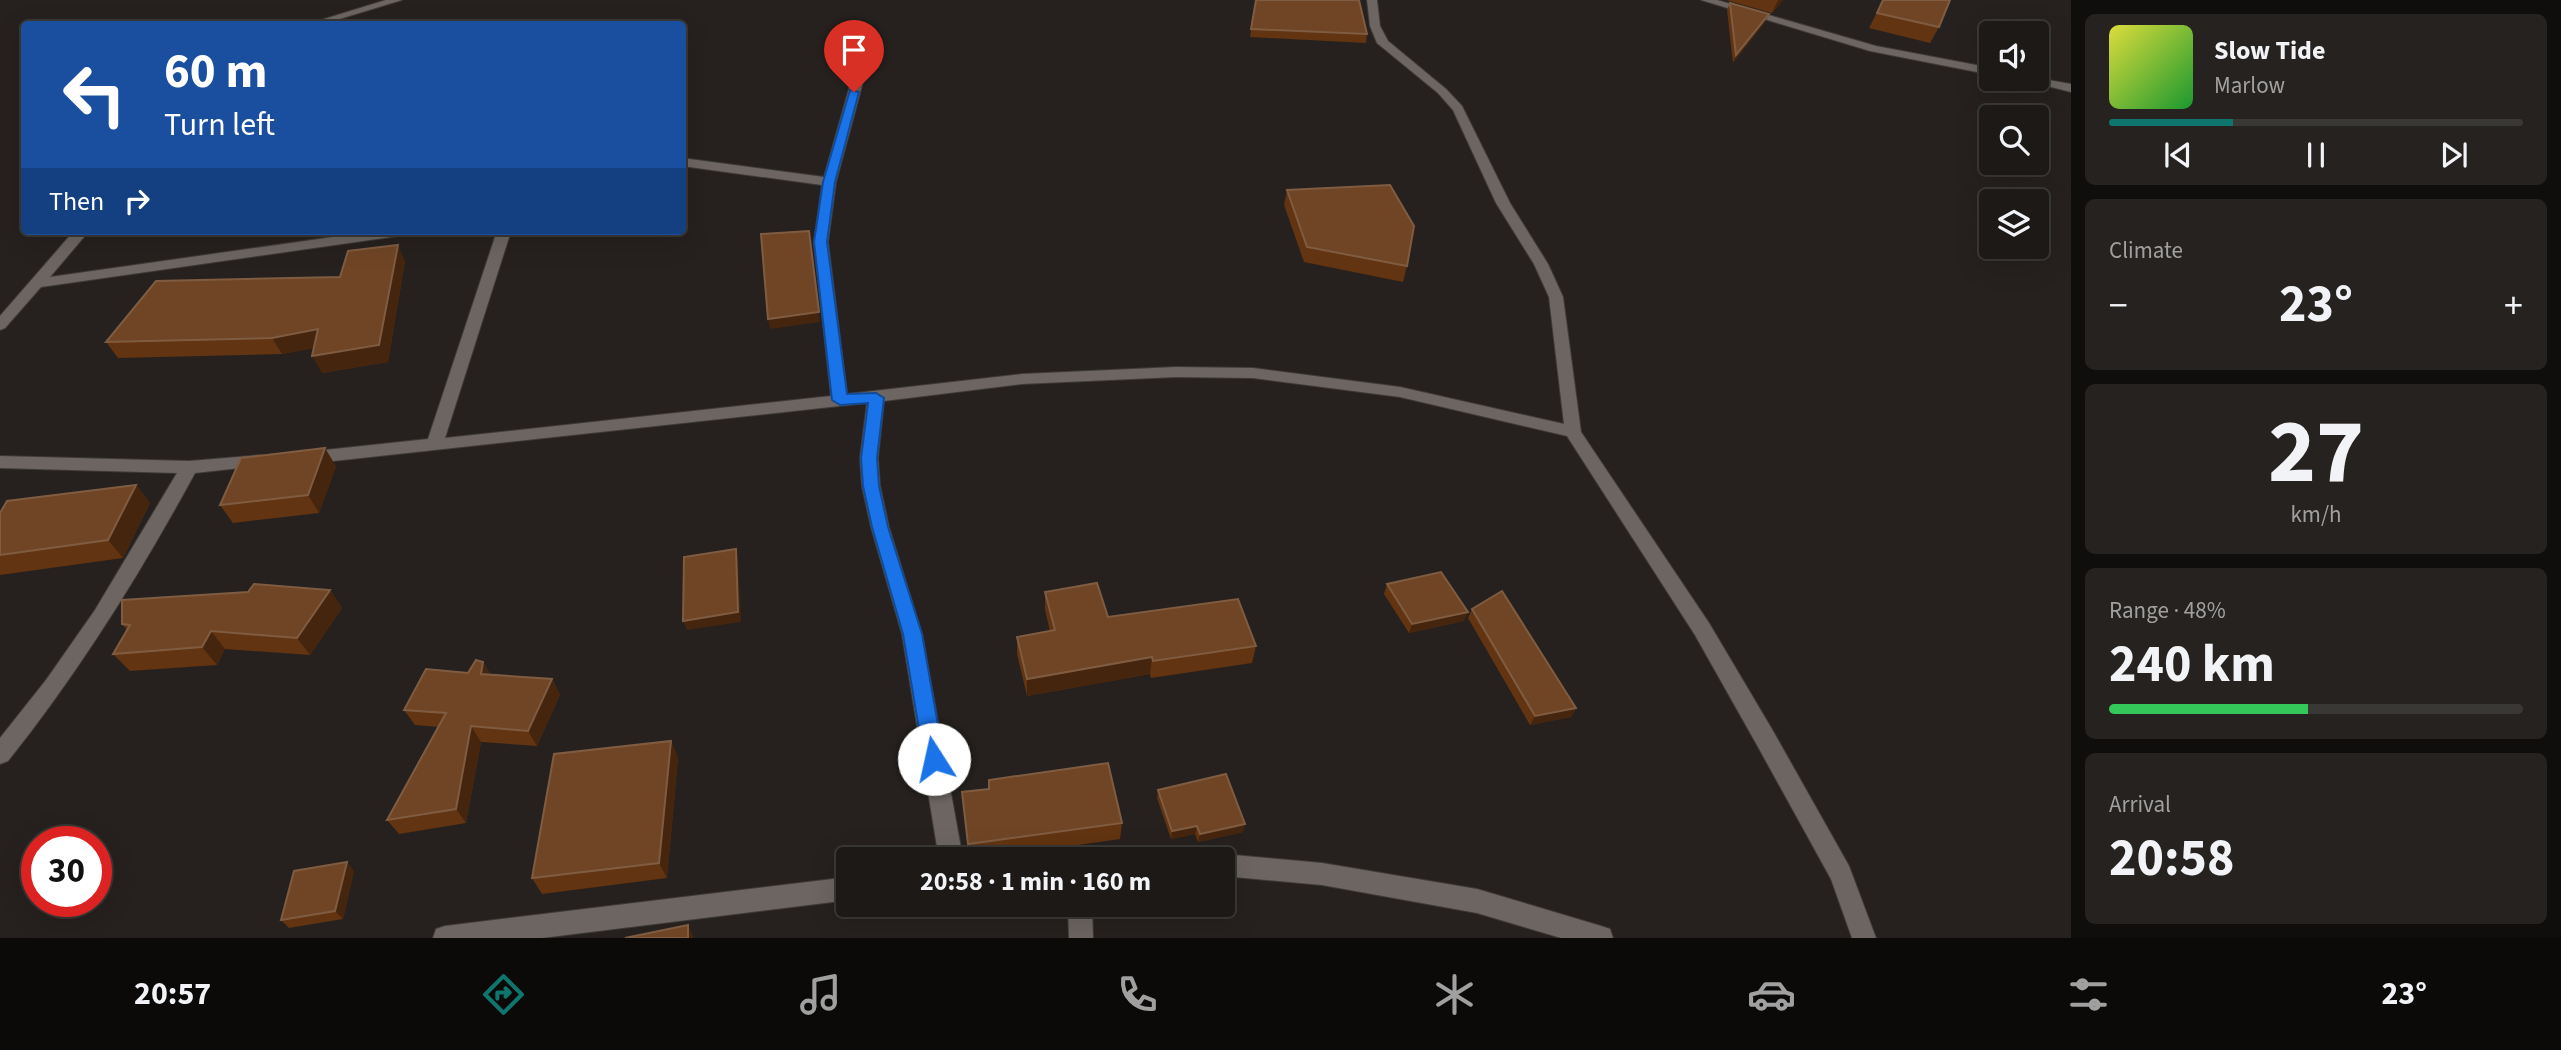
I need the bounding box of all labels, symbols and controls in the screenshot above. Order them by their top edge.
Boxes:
pin [824,20,884,92]
map controls [1979,21,2049,259]
button: sound [1979,21,2049,91]
icon: arrive [835,31,873,69]
text: Slow Tide [2214,32,2325,69]
text: 60 m [164,37,268,107]
icon: left [49,49,140,140]
text: Marlow [2214,69,2285,102]
text: Turn left [164,102,275,148]
button: search [1979,105,2049,175]
icon: previous [2159,136,2197,174]
icon: pause [2297,136,2335,174]
icon: next [2435,136,2473,174]
icon: right [118,182,156,220]
text: Then [49,183,104,220]
button: layers [1979,189,2049,259]
text: Climate [2109,234,2183,267]
text: 23° [2279,268,2353,342]
text: − [2109,279,2128,333]
text: + [2504,279,2523,333]
text: 27 [2268,388,2364,517]
text: km/h [2290,498,2342,531]
text: Range · 48% [2109,594,2226,627]
text: 240 km [2109,628,2275,702]
position arrow [897,722,971,796]
text: Arrival [2109,788,2171,821]
text: 20:58 [2109,822,2234,896]
speed limit sign: 30 [21,826,112,917]
text: 20:58 · 1 min · 160 m [920,863,1151,900]
icon: directions [479,970,528,1019]
icon: music [796,970,845,1019]
icon: phone [1113,970,1162,1019]
icon: climate [1430,970,1479,1019]
icon: car [1747,970,1796,1019]
icon: filters [2064,970,2113,1019]
text: 20:57 [134,971,211,1017]
text: 23° [2381,971,2427,1017]

